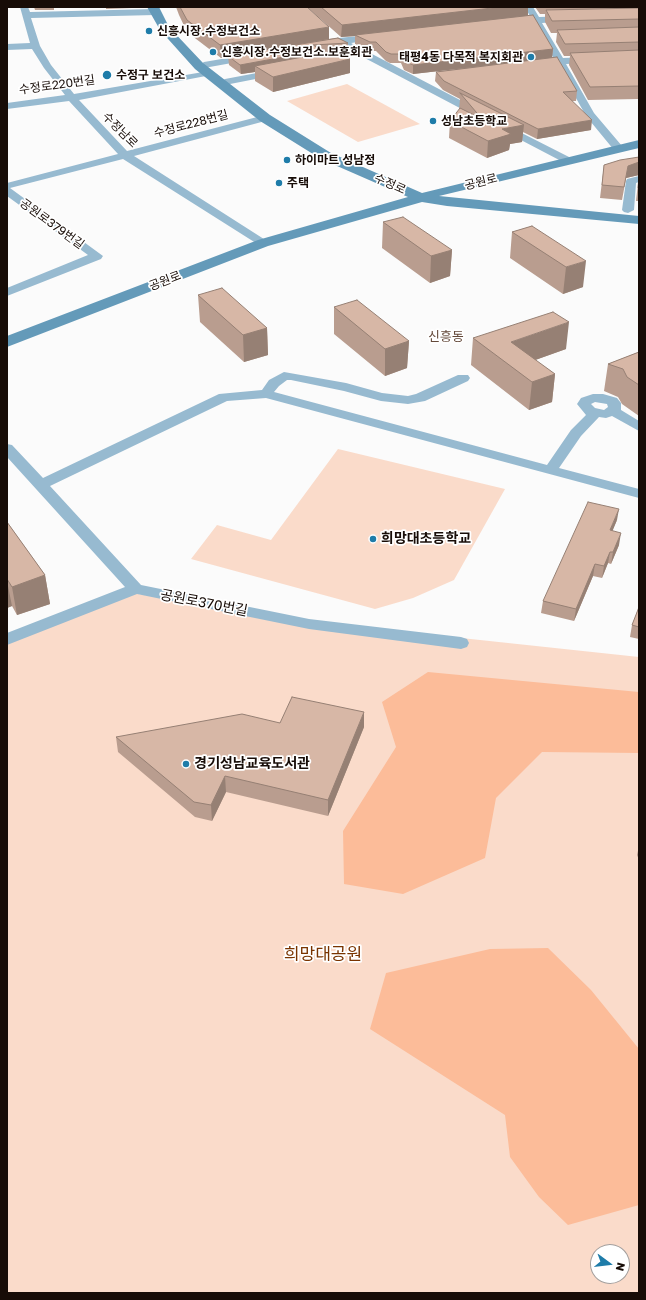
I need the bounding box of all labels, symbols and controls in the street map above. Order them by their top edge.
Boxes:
place label: 신흥시장.수정보건소 [157,24,260,38]
marker: 신흥시장.수정보건소 [144,26,154,36]
place label: 신흥시장.수정보건소.보훈회관 [221,45,372,59]
marker: 신흥시장.수정보건소.보훈회관 [208,47,218,57]
place label: 태평4동 다목적 복지회관 [399,50,523,64]
marker: 태평4동 다목적 복지회관 [526,52,536,62]
place label: 수정구 보건소 [116,68,185,82]
marker: 수정구 보건소 [101,69,113,81]
street label: 수정로220번길 [18,73,96,97]
street label: 수정로228번길 [152,107,230,141]
street label: 수정남로 [99,109,141,151]
place label: 성남초등학교 [441,114,507,128]
marker: 성남초등학교 [428,116,438,126]
place label: 하이마트 성남정 [295,153,375,167]
marker: 하이마트 성남정 [282,155,292,165]
street label: 수정로 [372,171,408,197]
street label: 공원로 [463,171,499,193]
place label: 주택 [287,176,309,190]
marker: 주택 [274,178,284,188]
street label: 공원로379번길 [17,196,87,252]
street label: 공원로 [147,268,183,294]
district label: 신흥동 [428,329,464,345]
place label: 희망대초등학교 [381,531,471,547]
marker: 희망대초등학교 [368,534,378,544]
street label: 공원로370번길 [159,586,249,620]
place label: 경기성남교육도서관 [194,756,310,772]
marker: 경기성남교육도서관 [181,759,191,769]
park label: 희망대공원 [284,945,362,965]
north arrow [590,1244,630,1284]
text: N [614,1261,628,1273]

